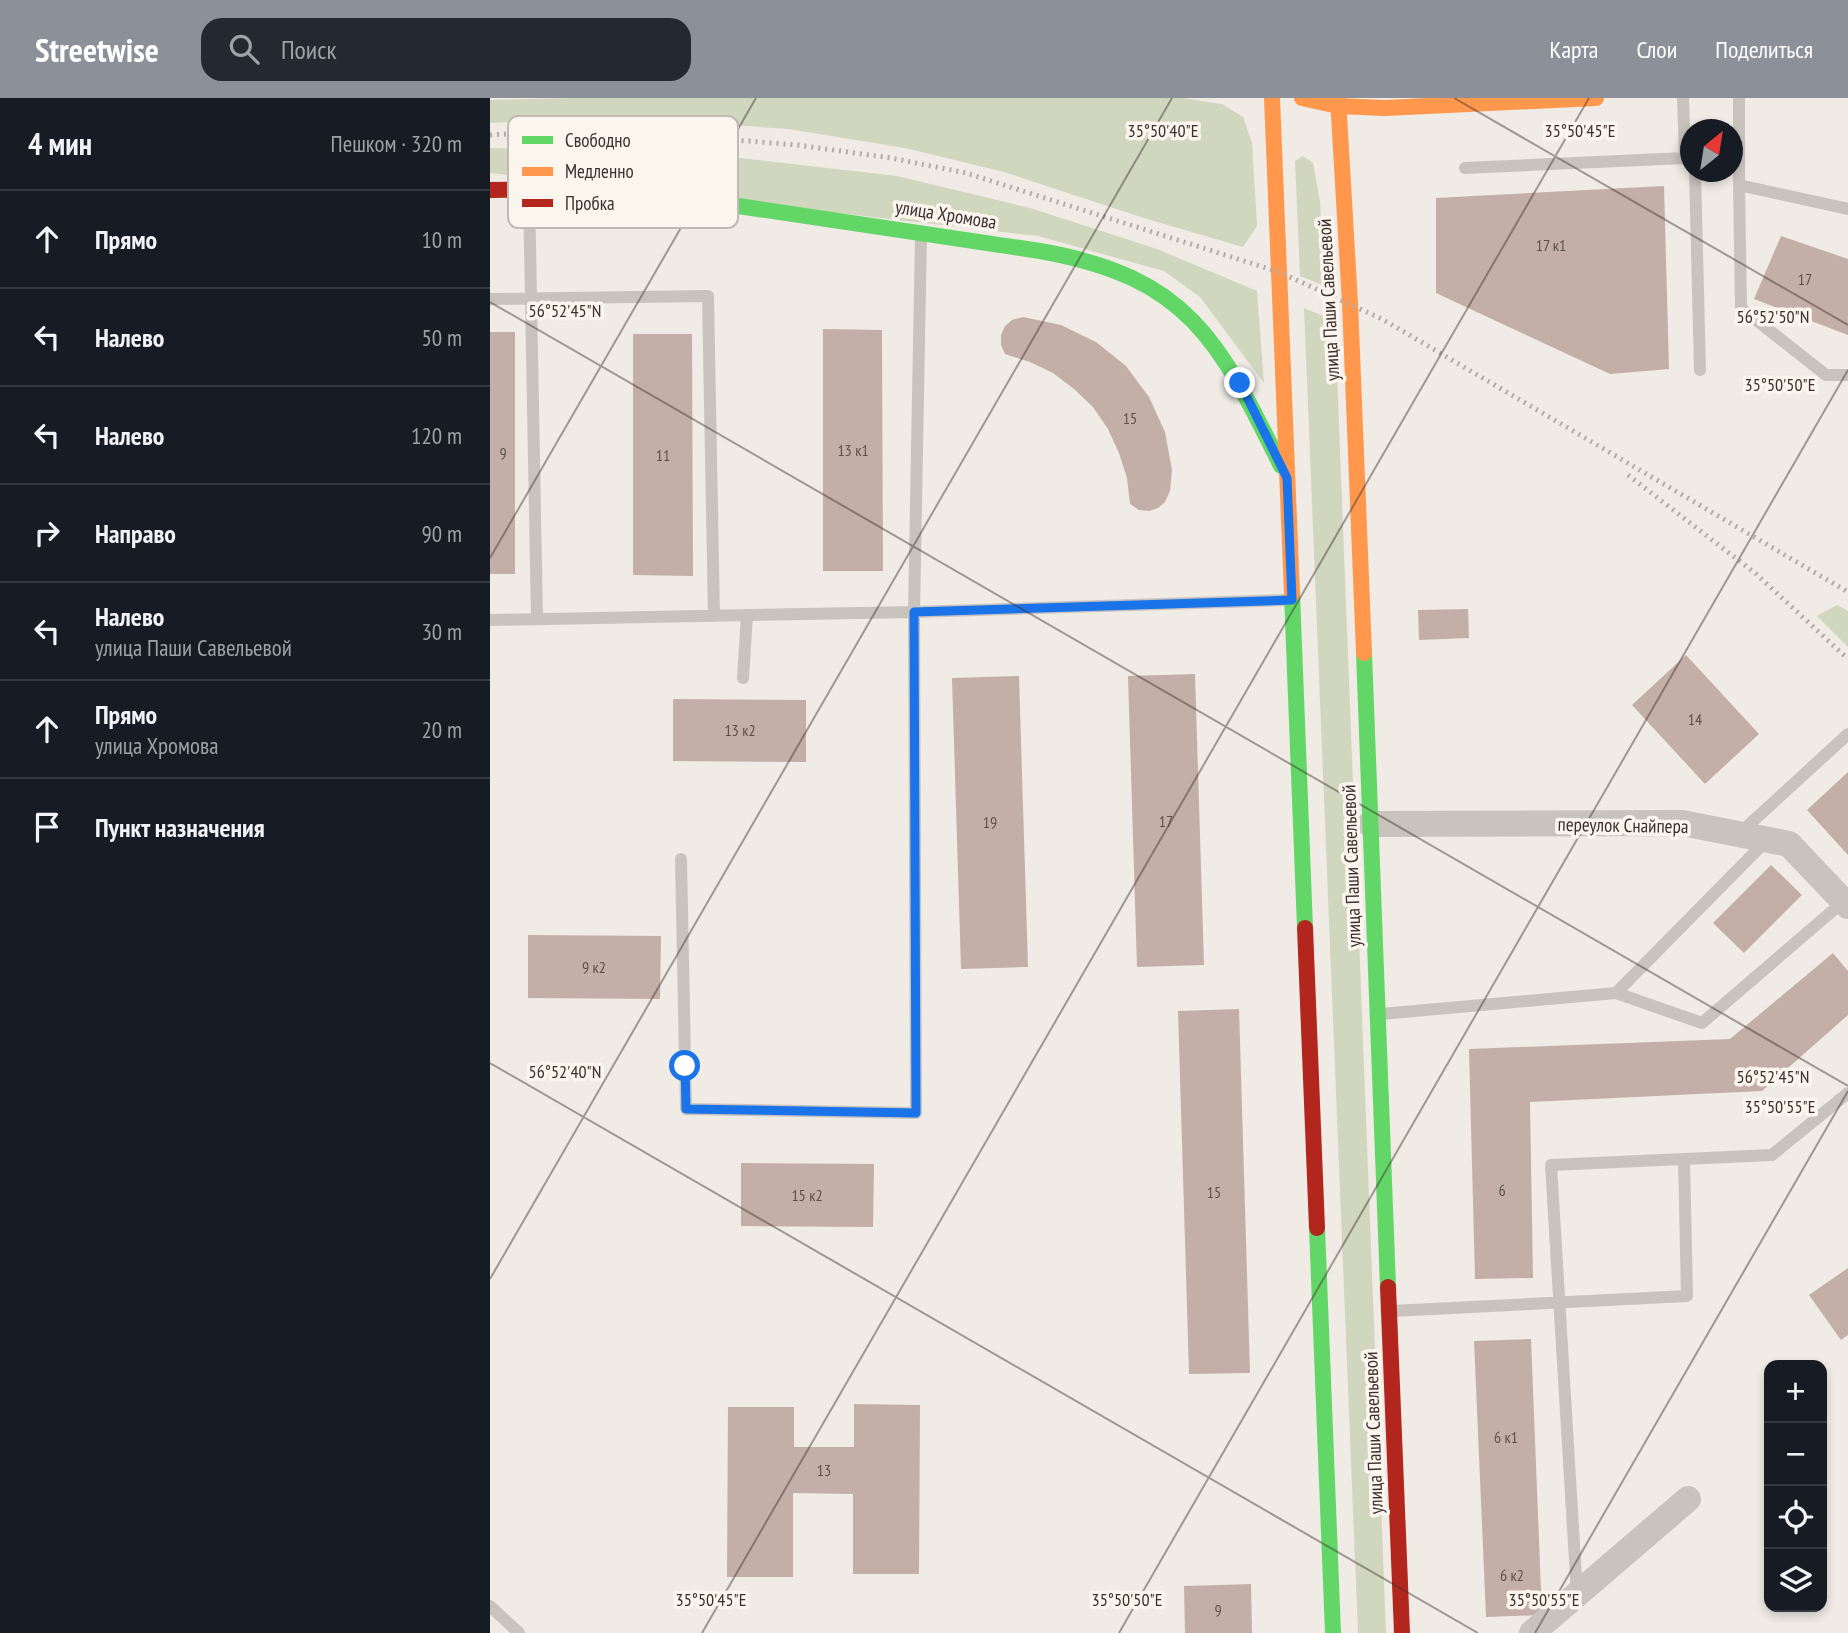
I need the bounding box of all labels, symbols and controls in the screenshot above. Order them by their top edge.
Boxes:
search box [201,18,691,81]
text: Streetwise [35,28,159,71]
icon: search [225,30,263,68]
text: Поиск [281,33,337,66]
text: Карта [1550,34,1598,65]
text: Слои [1636,34,1677,65]
text: Поделиться [1715,34,1813,65]
legend [508,116,738,228]
text: 35°50'40"E [1128,119,1198,142]
text: 35°50'45"E [1545,119,1615,142]
north arrow [1680,119,1743,182]
text: 4 мин [28,124,92,163]
text: Свободно [565,128,631,152]
text: Пешком · 320 m [331,129,462,158]
text: Медленно [565,159,634,183]
text: Пробка [565,191,615,215]
street label: улица Хромова [894,194,998,234]
street label: улица Паши Савельевой [1312,218,1344,382]
icon: ahead [28,220,66,258]
text: Прямо [95,223,157,256]
text: 10 m [421,225,462,254]
house number: 17 к1 [1536,235,1566,255]
house number: 17 [1798,269,1812,289]
text: 56°52'45"N [529,299,601,322]
text: 56°52'50"N [1737,305,1809,328]
icon: left [28,318,66,356]
text: Налево [95,321,164,354]
text: 50 m [421,323,462,352]
route end [1224,367,1255,398]
text: 35°50'50"E [1745,373,1815,396]
house number: 15 [1123,408,1137,428]
icon: left [28,416,66,454]
text: Налево [95,419,164,452]
text: 120 m [411,421,462,450]
house number: 13 к1 [837,440,869,460]
house number: 9 [499,443,507,463]
house number: 11 [656,445,670,465]
icon: right [28,514,66,552]
text: Направо [95,517,176,550]
text: 90 m [421,519,462,548]
text: Налево [95,600,164,633]
icon: left [28,612,66,650]
text: 30 m [421,617,462,646]
text: улица Паши Савельевой [95,633,292,662]
text: Прямо [95,698,157,731]
house number: 14 [1688,709,1702,729]
icon: ahead [28,710,66,748]
text: 20 m [421,715,462,744]
house number: 13 к2 [724,720,756,740]
text: улица Хромова [95,731,218,760]
street label: улица Паши Савельевой [1336,784,1366,948]
icon: arrive [28,808,66,846]
text: Пункт назначения [95,811,265,844]
house number: 17 [1159,811,1173,831]
house number: 19 [983,812,997,832]
street label: переулок Снайпера [1557,812,1689,838]
house number: 9 к2 [582,957,606,977]
route start [669,1050,700,1081]
text: 56°52'40"N [529,1060,601,1083]
text: 56°52'45"N [1737,1065,1809,1088]
text: 35°50'55"E [1745,1095,1815,1118]
house number: 6 [1498,1180,1506,1200]
house number: 15 [1207,1182,1221,1202]
house number: 15 к2 [791,1185,823,1205]
street label: улица Паши Савельевой [1358,1351,1388,1515]
map controls [1764,1360,1827,1612]
button: + [1764,1360,1827,1423]
button: − [1764,1423,1827,1486]
house number: 6 к1 [1494,1427,1518,1447]
house number: 13 [817,1460,831,1480]
button: locate [1764,1486,1827,1549]
button: layers [1764,1549,1827,1612]
house number: 6 к2 [1500,1565,1524,1585]
text: 35°50'45"E [676,1588,746,1611]
text: 35°50'50"E [1092,1588,1162,1611]
text: 35°50'55"E [1509,1588,1579,1611]
house number: 9 [1214,1600,1222,1620]

